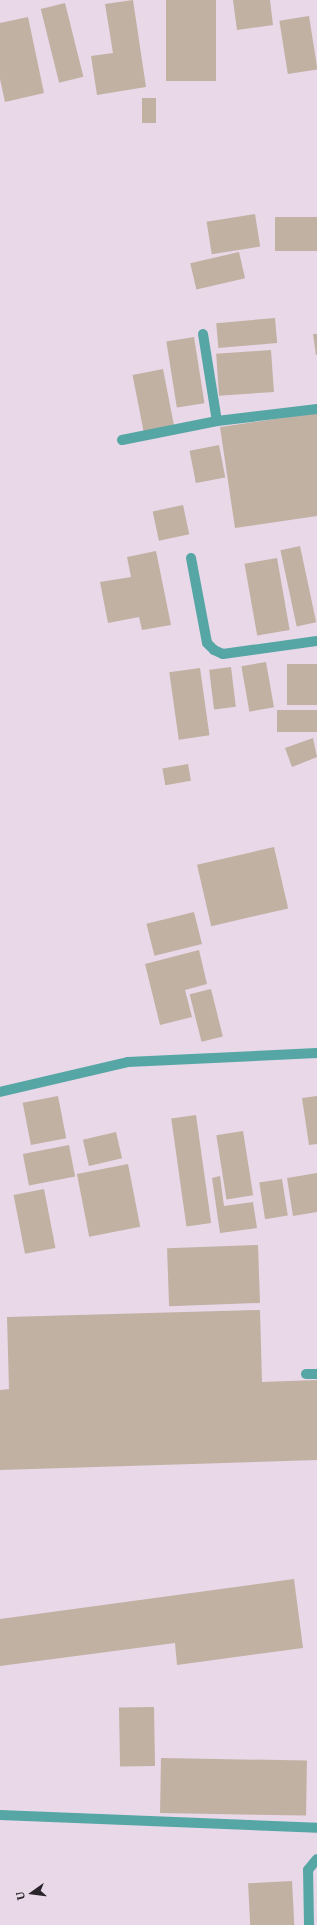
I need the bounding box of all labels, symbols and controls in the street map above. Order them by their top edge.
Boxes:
north arrow [12,1873,52,1913]
text: U [13,1890,28,1902]

